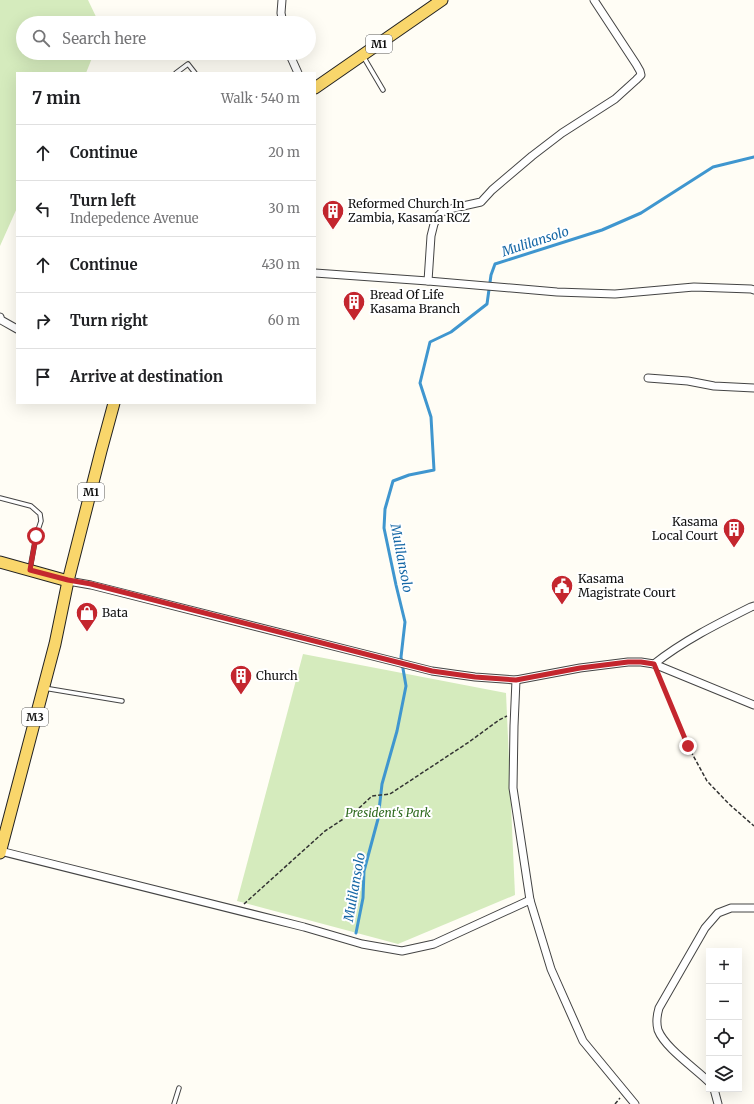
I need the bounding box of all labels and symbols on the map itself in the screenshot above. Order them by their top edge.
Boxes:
road number: M1 [366,35,392,53]
place label: Reformed Church In Zambia, Kasama RCZ [348,196,470,225]
building icon: Reformed Church In Zambia, Kasama RCZ [320,198,346,231]
water label: Mulilansolo [498,223,571,261]
place label: Bread Of Life Kasama Branch [370,287,460,316]
building icon: Bread Of Life Kasama Branch [341,289,367,322]
road number: M1 [78,483,104,501]
place label: Kasama Local Court [652,514,719,543]
building icon: Kasama Local Court [721,516,747,549]
water label: Mulilansolo [386,521,417,594]
route start [27,527,45,545]
place label: Kasama Magistrate Court [578,571,676,600]
public building icon: Kasama Magistrate Court [549,573,575,606]
shop icon: Bata [74,600,100,633]
place label: Bata [102,605,128,620]
building icon: Church [228,663,254,696]
place label: Church [256,668,298,683]
road number: M3 [22,708,48,726]
route end [679,737,697,755]
park label: President's Park [345,805,431,820]
water label: Mulilansolo [340,851,369,924]

